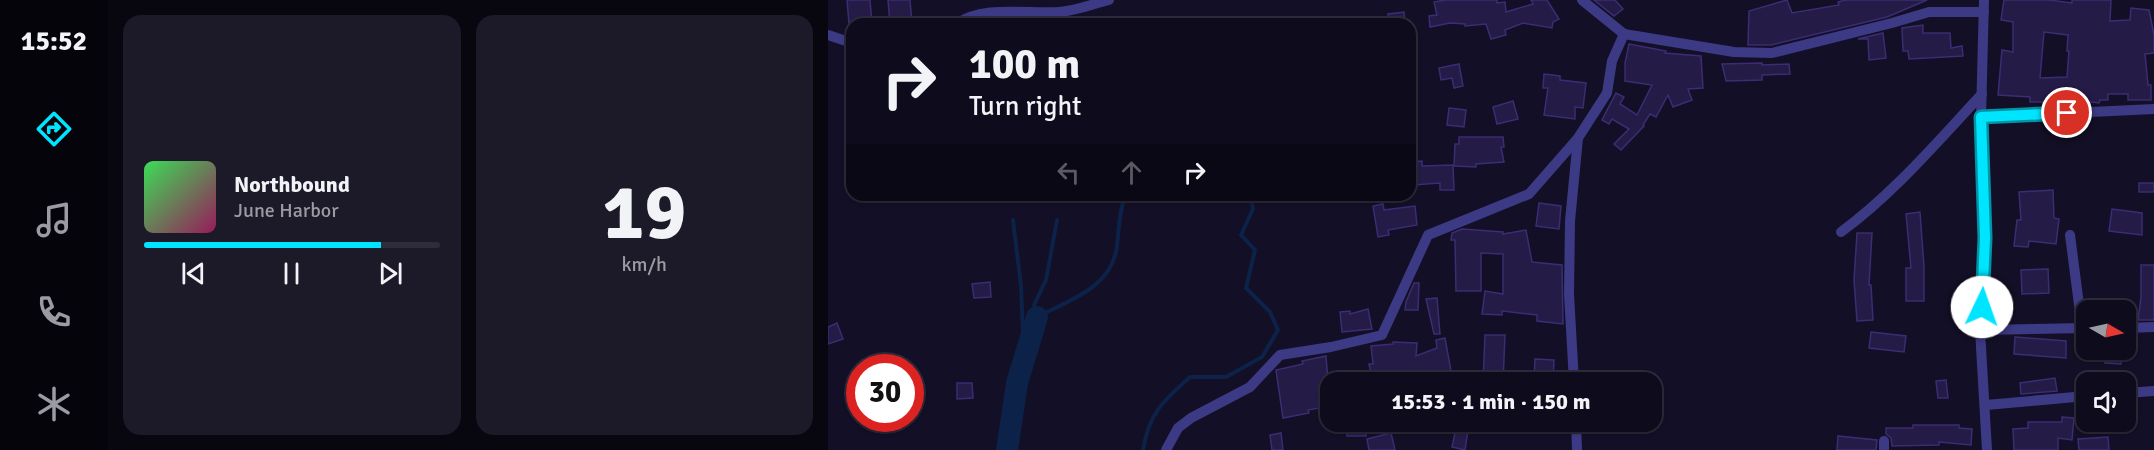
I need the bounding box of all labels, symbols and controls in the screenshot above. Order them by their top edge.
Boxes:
text: 15:52 [21,25,87,58]
text: 100 m [969,39,1080,90]
icon: right [870,42,948,120]
pin [2041,87,2092,138]
text: Turn right [969,90,1082,123]
icon: arrive [2050,96,2083,129]
icon: directions [33,108,75,150]
icon: left [1052,156,1085,189]
icon: ahead [1115,156,1148,189]
icon: right [1178,156,1211,189]
text: 19 [602,165,686,261]
text: Northbound [234,171,350,198]
text: June Harbor [234,198,339,223]
icon: music [33,199,75,241]
text: km/h [622,252,667,277]
icon: previous [177,257,210,290]
icon: pause [275,257,308,290]
icon: next [374,257,407,290]
position arrow [1950,275,2014,339]
icon: phone [33,291,75,333]
north arrow [2076,300,2136,360]
map controls [2076,300,2136,432]
speed limit sign: 30 [846,354,924,432]
button: sound [2076,372,2136,432]
icon: climate [33,383,75,425]
text: 15:53 · 1 min · 150 m [1391,388,1591,415]

